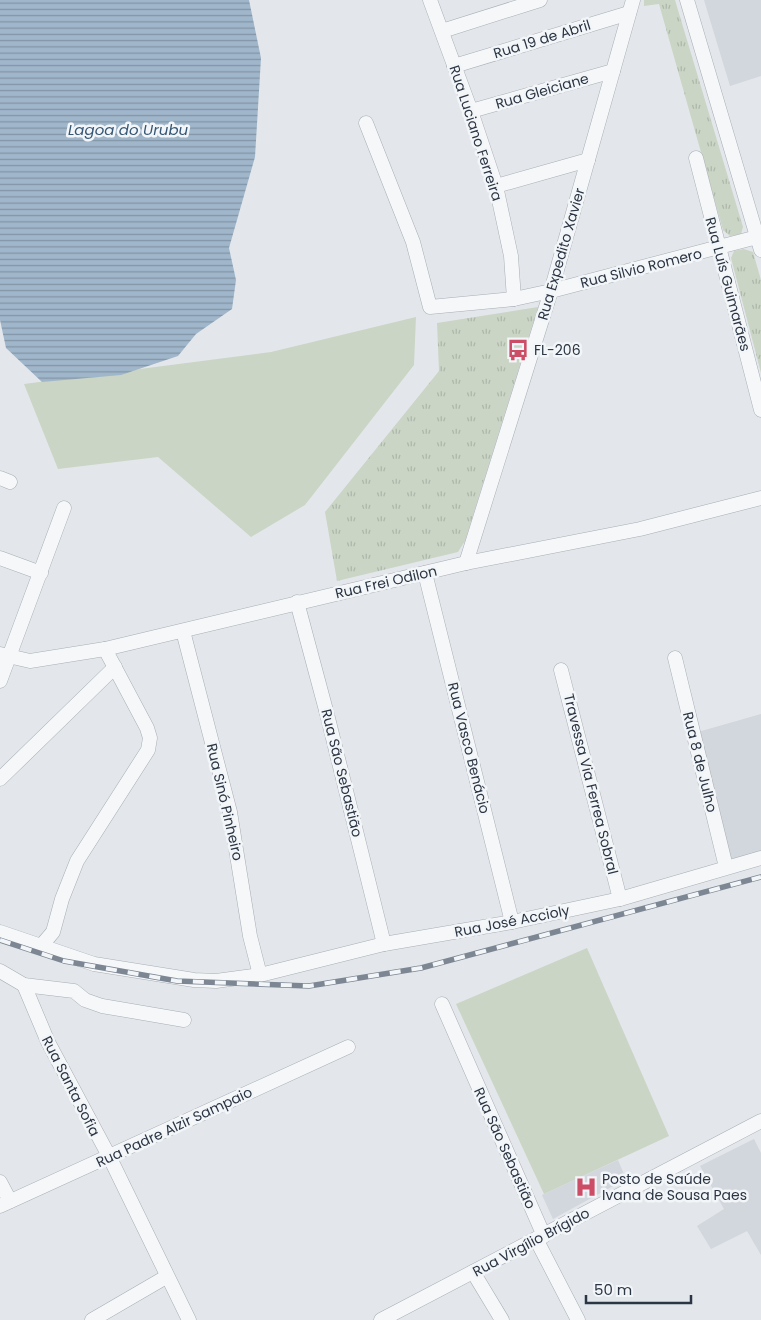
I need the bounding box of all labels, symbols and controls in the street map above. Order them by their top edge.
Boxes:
street label: Rua 19 de Abril [491,15,593,63]
street label: Rua Luciano Ferreira [445,63,507,203]
street label: Rua Gleiciane [493,68,591,114]
water label: Lagoa do Urubu [68,119,189,140]
street label: Rua Expedito Xavier [533,186,589,322]
street label: Rua Luís Guimarães [700,215,756,353]
street label: Rua Silvio Romero [578,243,704,293]
bus stop icon: FL-206 [505,337,531,363]
place label: FL-206 [534,340,581,360]
street label: Rua Frei Odilon [333,561,439,603]
street label: Rua Vasco Benácio [443,680,495,816]
street label: Travessa Via Ferrea Sobral [559,692,623,876]
street label: Rua São Sebastião [316,707,368,839]
street label: Rua 8 de Julho [678,710,722,814]
street label: Rua Sinó Pinheiro [202,741,248,863]
street label: Rua José Accioly [453,900,571,942]
street label: Rua Santa Sofia [37,1032,105,1140]
street label: Rua Padre Alzir Sampaio [93,1082,255,1172]
street label: Rua São Sebastião [469,1084,541,1212]
place label: Posto de Saúde Ivana de Sousa Paes [602,1169,747,1205]
hospital icon: Posto de Saúde Ivana de Sousa Paes [573,1174,599,1200]
street label: Rua Virgílio Brígido [469,1203,593,1281]
scale bar [586,1272,691,1304]
text: 50 m [594,1279,632,1300]

